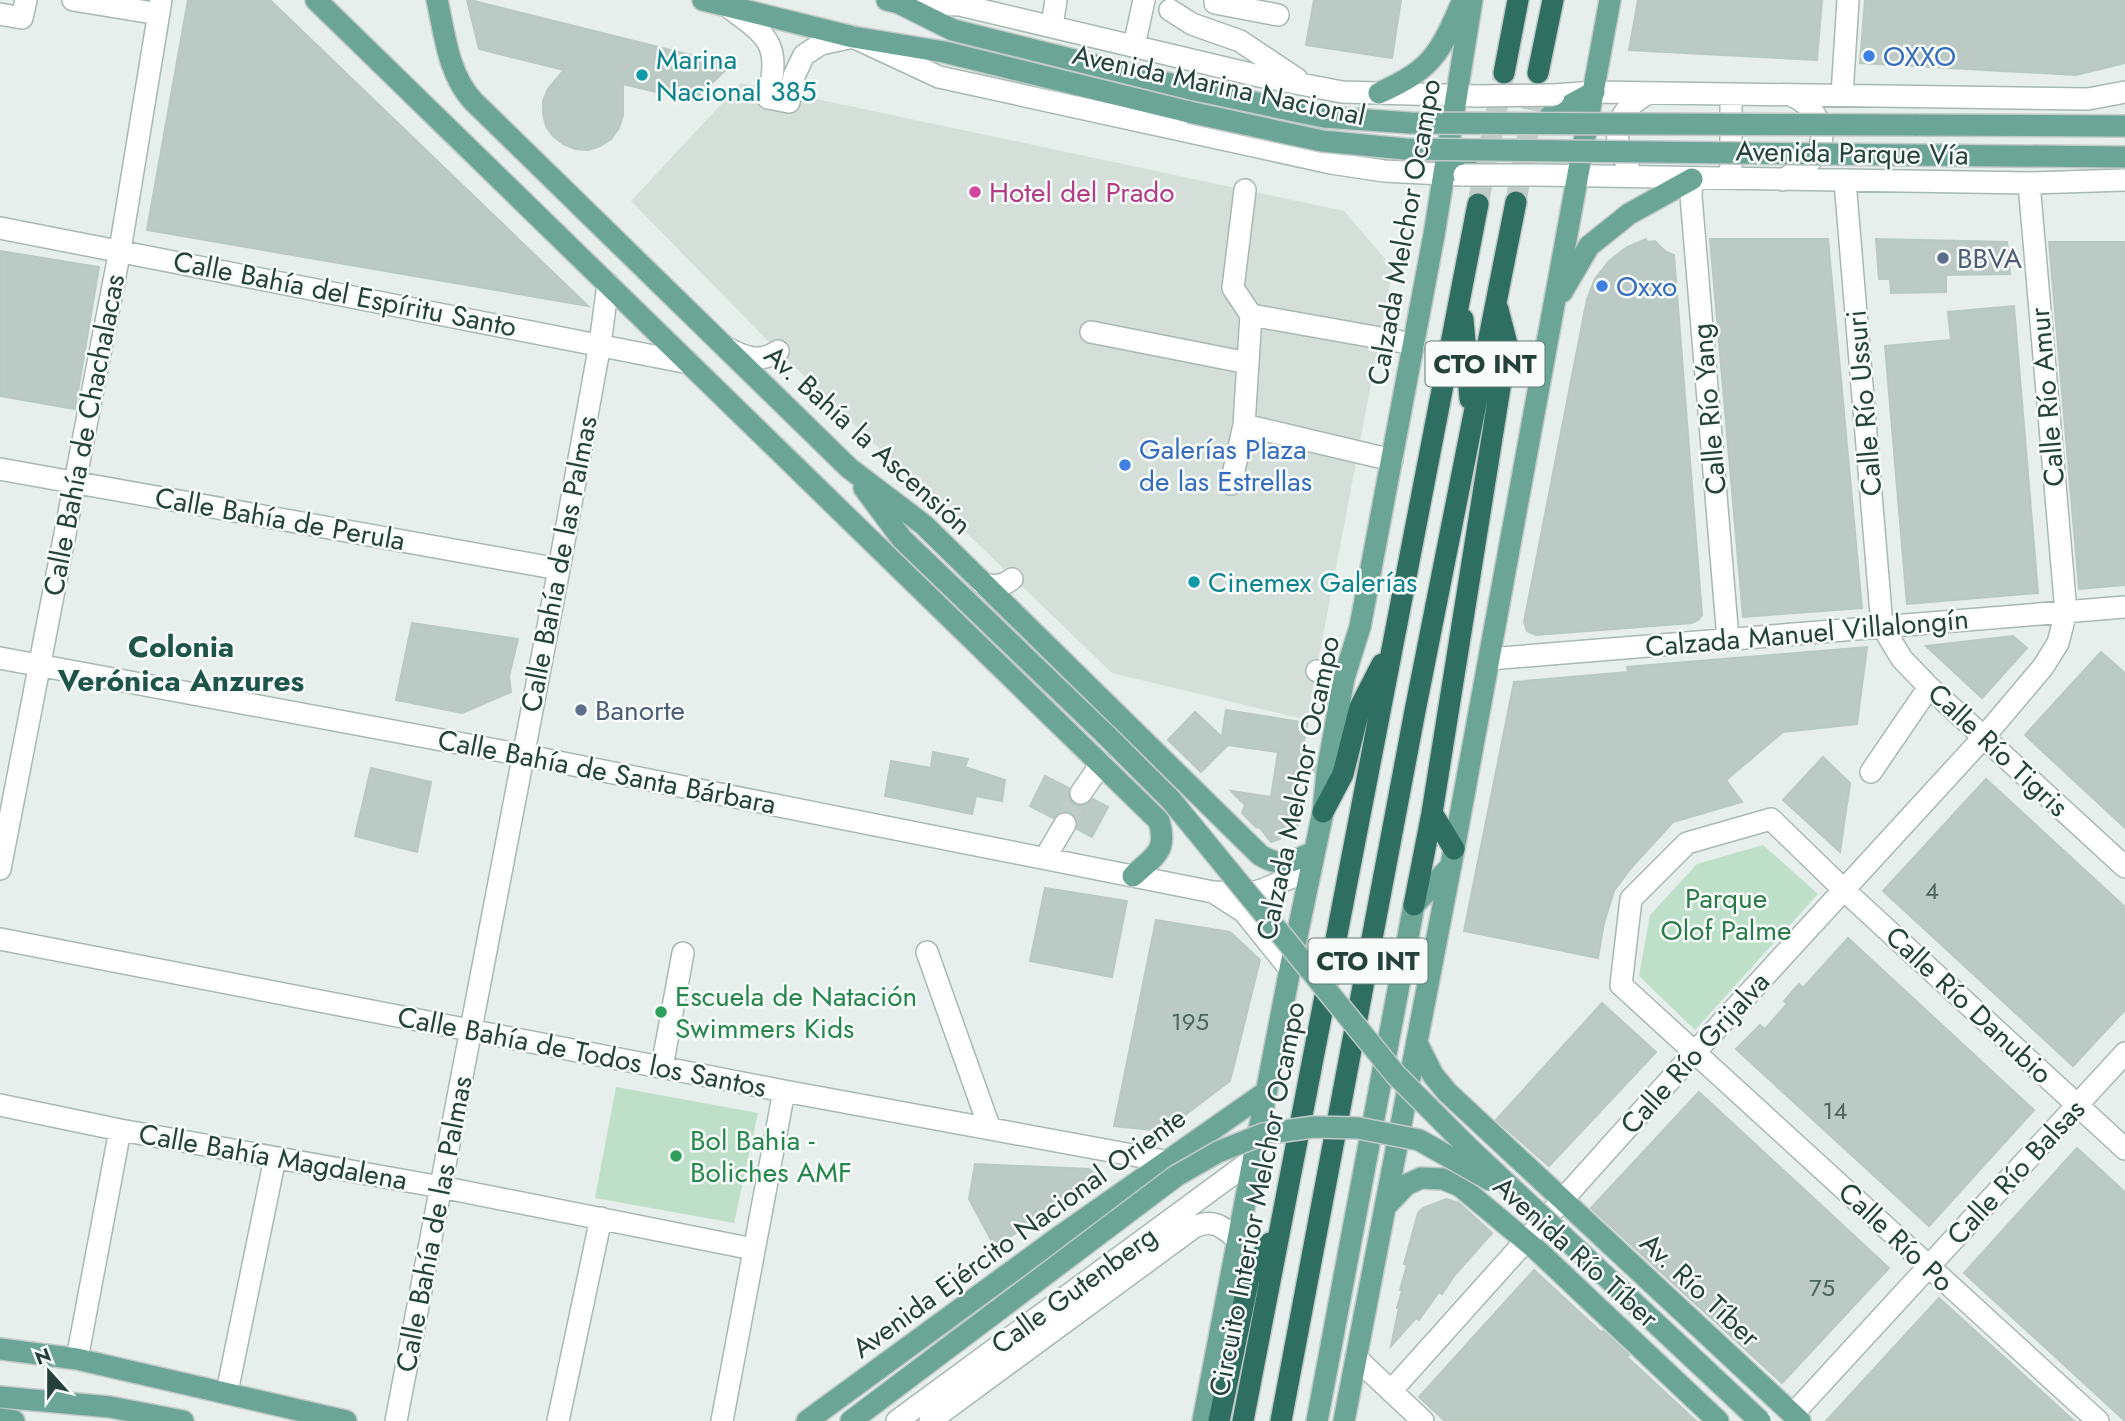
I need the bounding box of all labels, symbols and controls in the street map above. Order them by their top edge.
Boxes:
street label: Avenida Marina Nacional [1069,34,1369,136]
place label: OXXO [1883,36,1956,77]
place label: Marina Nacional 385 [656,39,817,112]
marker: OXXO [1861,48,1877,64]
marker: Marina Nacional 385 [634,67,650,83]
street label: Calzada Melchor Ocampo [1357,76,1451,388]
street label: Avenida Parque Vía [1735,130,1969,176]
place label: Hotel del Prado [989,172,1175,213]
marker: Hotel del Prado [967,184,983,200]
place label: BBVA [1957,238,2023,279]
street label: Calle Bahía del Espíritu Santo [170,241,520,347]
marker: BBVA [1935,250,1951,266]
place label: Oxxo [1616,266,1677,307]
street label: Calle Bahía de Chachalacas [33,271,135,599]
marker: Oxxo [1594,278,1610,294]
street label: Calle Río Amur [2019,305,2075,488]
street label: Calle Río Ussuri [1835,308,1893,498]
street label: Calle Río Yang [1681,322,1737,496]
street label: Av. Bahía la Ascensión [755,336,981,544]
road number: CTO INT [1426,342,1544,386]
street label: Calle Bahía de las Palmas [510,413,608,715]
place label: Galerías Plaza de las Estrellas [1139,429,1312,502]
marker: Galerías Plaza de las Estrellas [1117,457,1133,473]
street label: Calle Bahía de Perula [152,477,408,561]
place label: Cinemex Galerías [1208,562,1417,603]
marker: Cinemex Galerías [1186,574,1202,590]
street label: Calzada Manuel Villalongín [1644,598,1970,668]
district label: Colonia Verónica Anzures [57,625,304,702]
street label: Calzada Melchor Ocampo [1246,632,1350,944]
street label: Calle Río Tigris [1918,674,2078,826]
place label: Banorte [595,690,685,731]
marker: Banorte [573,702,589,718]
street label: Calle Bahía de Santa Bárbara [435,719,779,825]
house number: 4 [1925,873,1939,908]
park label: Parque Olof Palme [1661,878,1791,951]
street label: Calle Río Danubio [1876,917,2062,1093]
road number: CTO INT [1308,938,1428,984]
street label: Calle Río Grijalva [1611,963,1779,1143]
place label: Escuela de Natación Swimmers Kids [675,976,917,1049]
street label: Calle Bahía de Todos los Santos [394,996,770,1108]
street label: Circuito Interior Melchor Ocampo [1199,998,1315,1400]
marker: Escuela de Natación Swimmers Kids [653,1004,669,1020]
house number: 195 [1171,1004,1209,1039]
street label: Calle Bahía de las Palmas [385,1073,483,1375]
street label: Calle Río Balsas [1937,1090,2095,1254]
house number: 14 [1823,1093,1847,1128]
street label: Avenida Ejército Nacional Oriente [844,1098,1194,1368]
street label: Calle Bahía Magdalena [136,1113,410,1201]
place label: Bol Bahia - Boliches AMF [690,1120,852,1193]
marker: Bol Bahia - Boliches AMF [668,1148,684,1164]
street label: Avenida Río Tíber [1484,1166,1668,1338]
street label: Calle Río Po [1829,1173,1963,1301]
street label: Calle Gutenberg [983,1216,1165,1364]
street label: Av. Río Tíber [1631,1223,1770,1357]
house number: 75 [1809,1270,1835,1305]
north arrow [14,1337,84,1407]
text: N [31,1341,55,1372]

